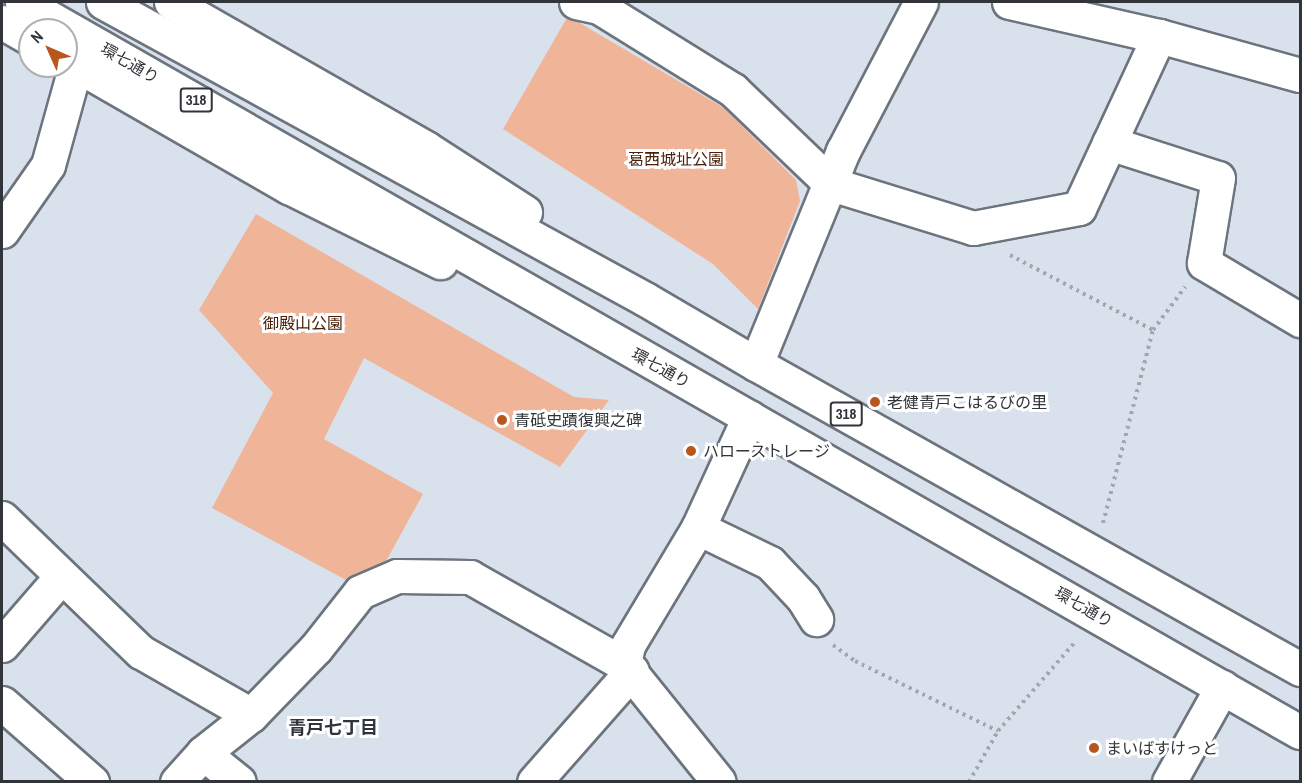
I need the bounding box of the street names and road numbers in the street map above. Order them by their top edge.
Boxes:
street label: 環七通り [97,39,163,87]
road number: 318 [180,88,212,112]
street label: 環七通り [628,344,694,392]
road number: 318 [830,402,862,426]
street label: 環七通り [1051,583,1117,631]

